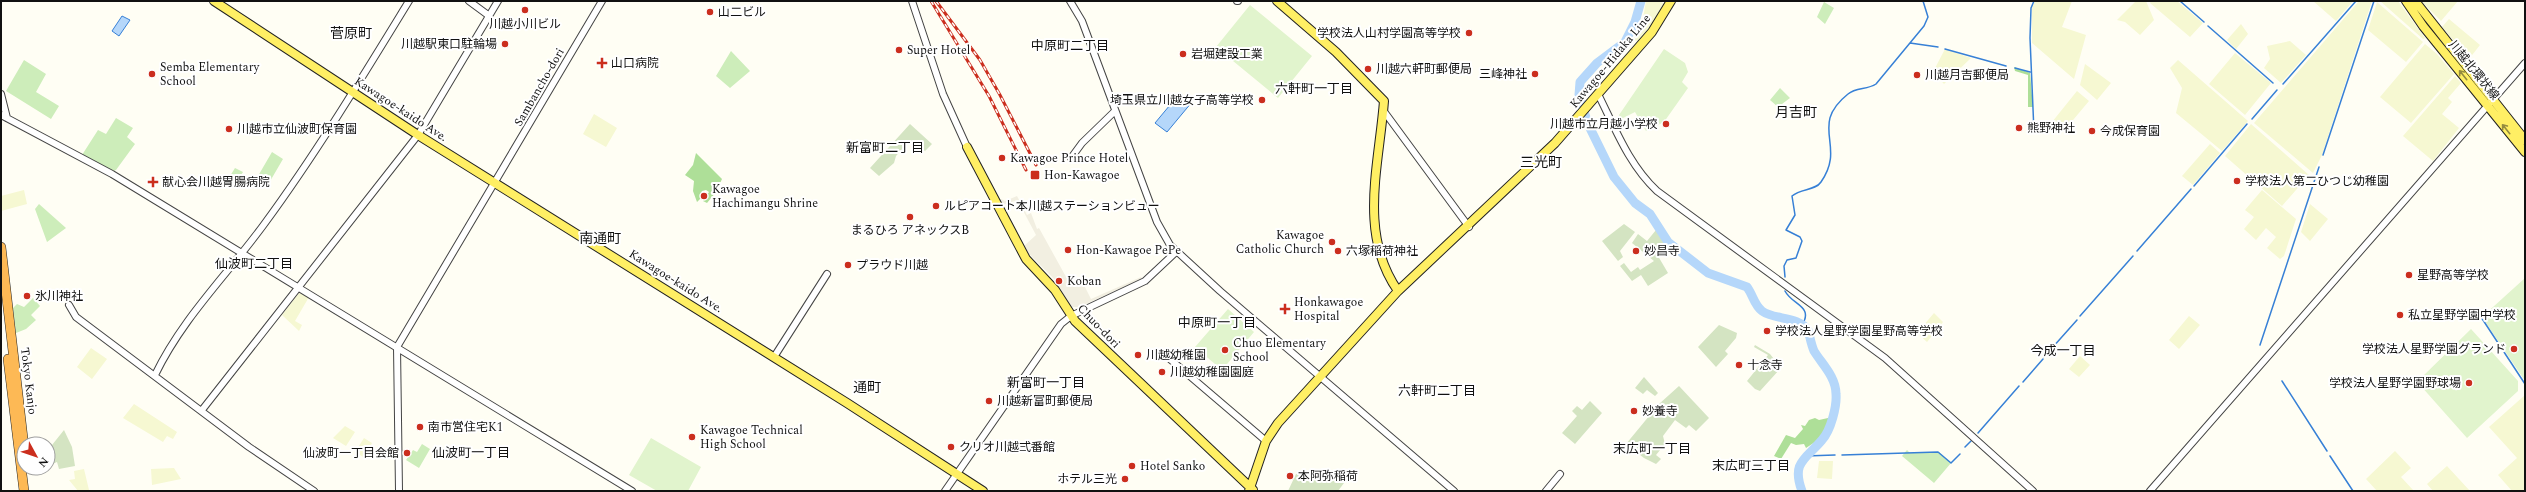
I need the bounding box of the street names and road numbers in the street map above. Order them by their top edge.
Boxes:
street label: Kawagoe-Hidaka Line [1565,10,1656,113]
street label: 川越北環状線 [2444,36,2504,104]
street label: Sambancho-dori [509,44,570,130]
street label: Kawagoe-kaido Ave. [350,72,451,147]
street label: Kawagoe-kaido Ave. [625,245,726,318]
street label: Chuo-dori [1073,300,1125,353]
street label: Tokyo Kanjo [15,346,42,416]

